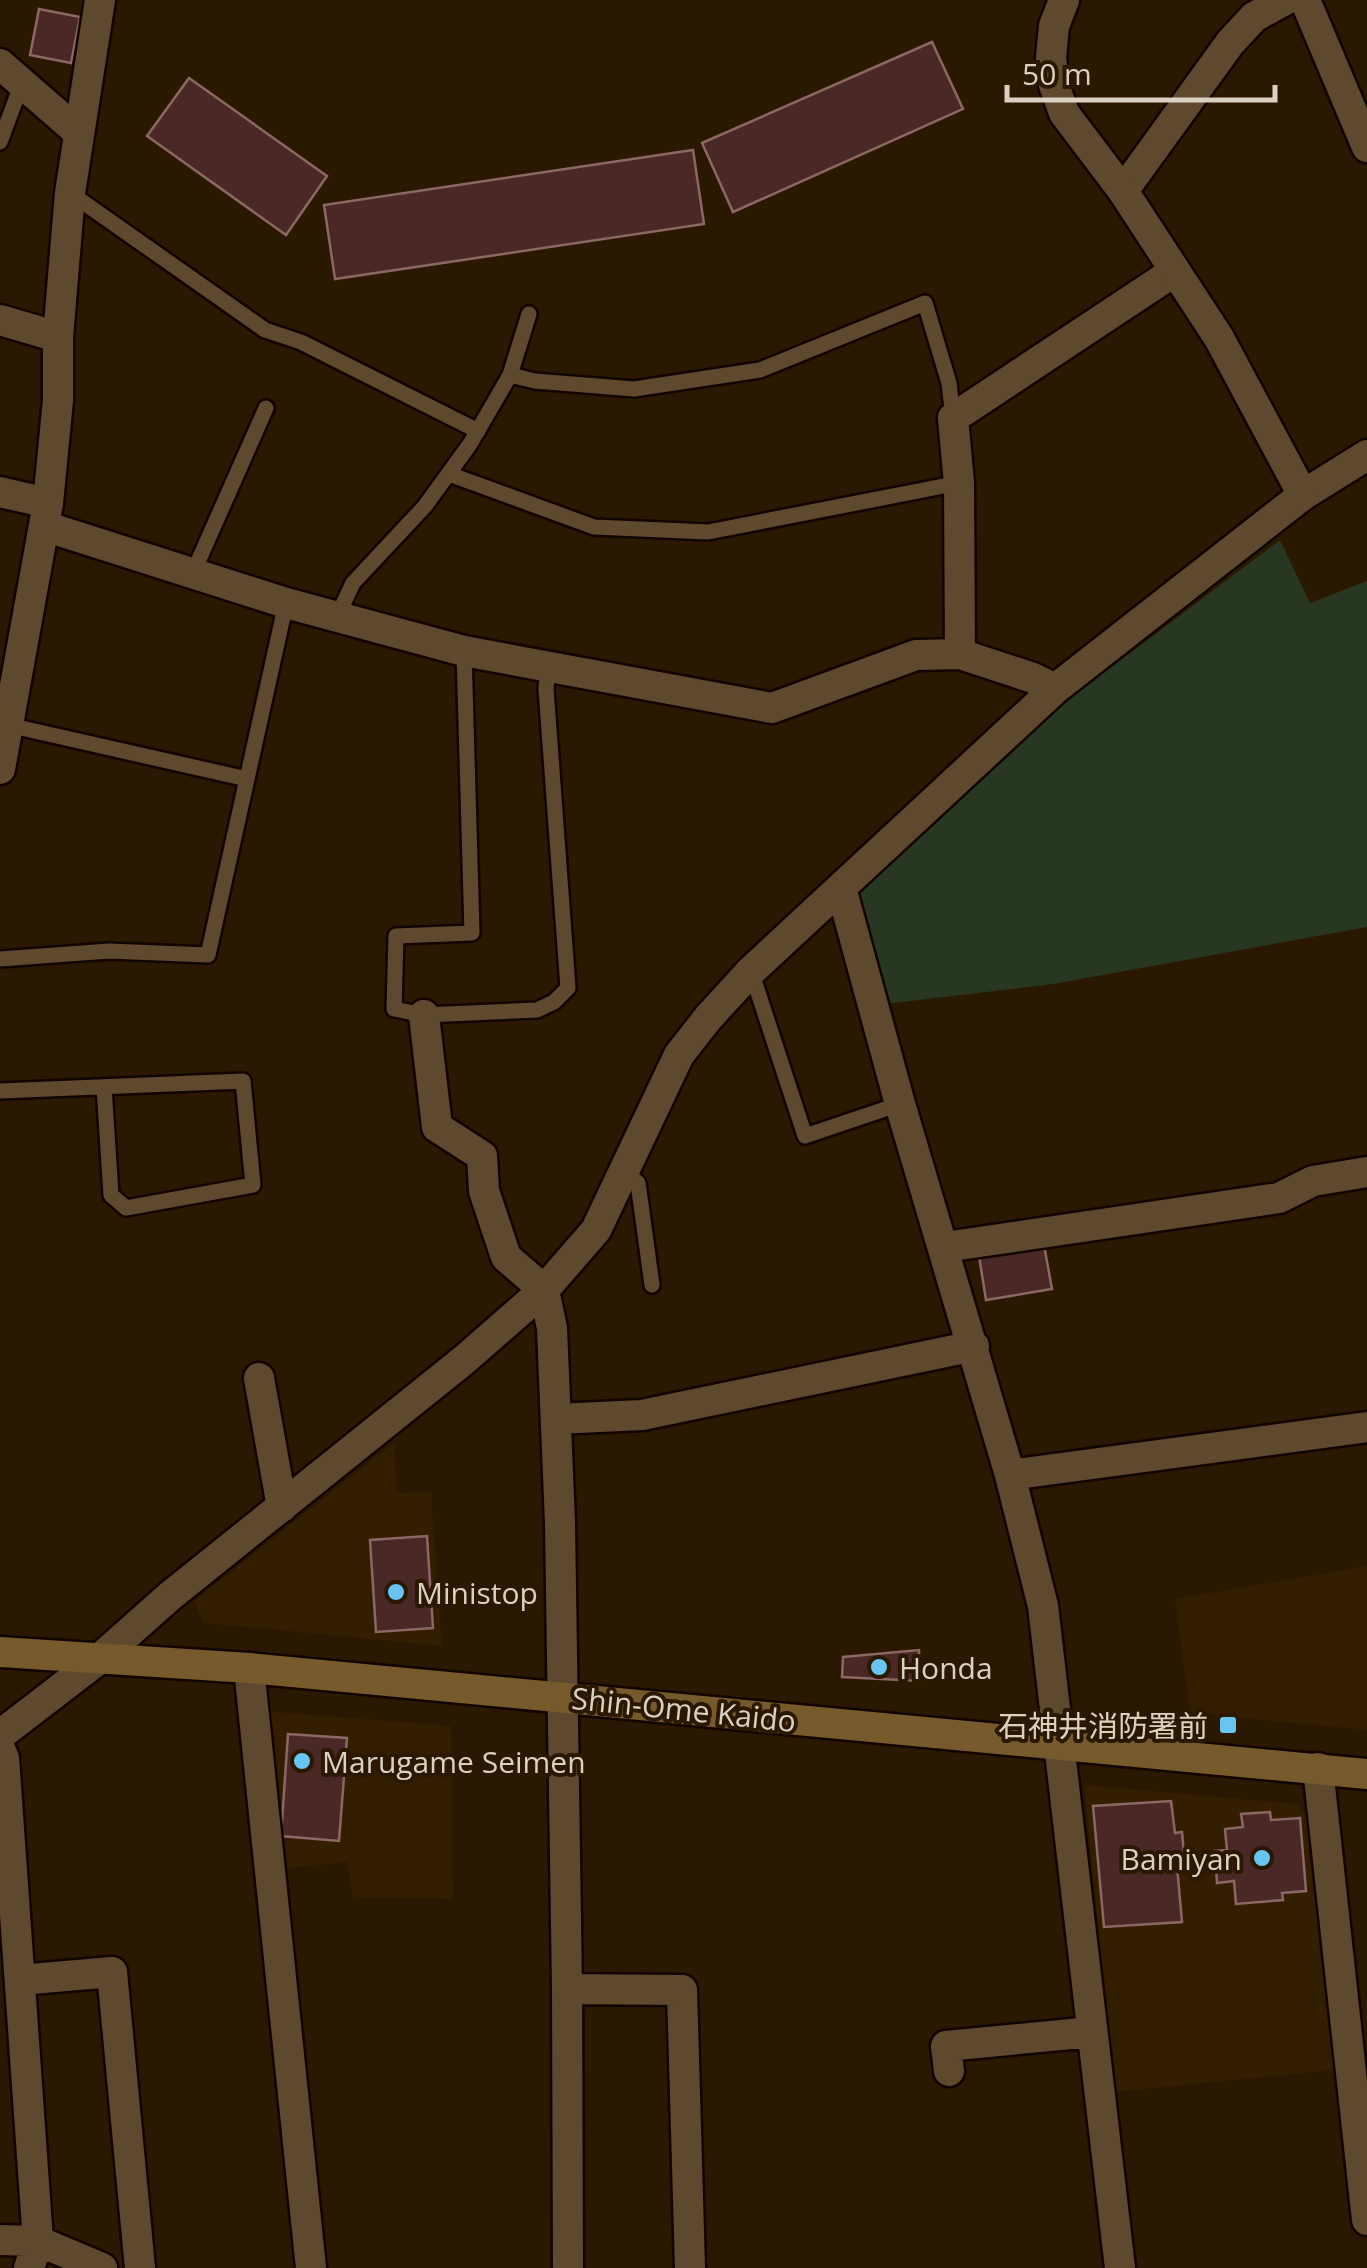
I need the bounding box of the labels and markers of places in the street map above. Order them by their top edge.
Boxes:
place label: Ministop [416,1572,538,1613]
marker: Ministop [385,1581,407,1603]
place label: Honda [899,1647,993,1688]
marker: Honda [868,1656,890,1678]
place label: 石神井消防署前 [998,1705,1208,1746]
marker: 石神井消防署前 [1217,1714,1239,1736]
place label: Marugame Seimen [322,1741,586,1782]
marker: Marugame Seimen [291,1750,313,1772]
place label: Bamiyan [1121,1838,1242,1879]
marker: Bamiyan [1251,1847,1273,1869]

